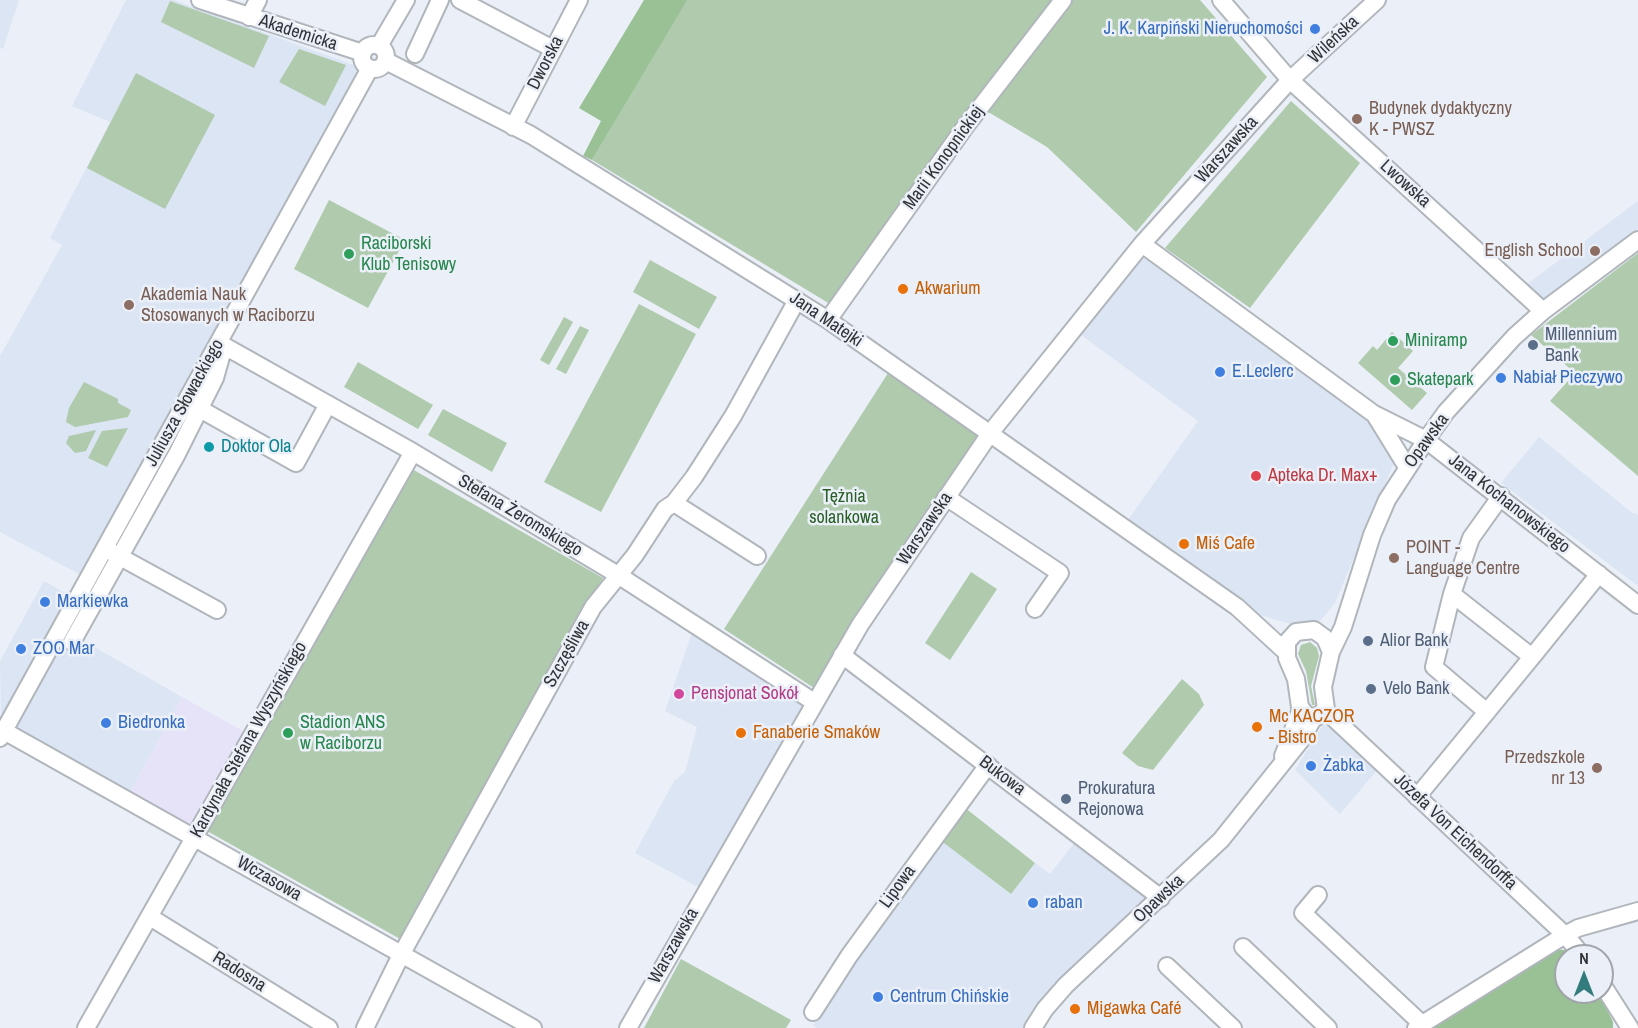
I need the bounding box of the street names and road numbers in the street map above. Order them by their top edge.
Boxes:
street label: Akademicka [256,10,340,56]
street label: Wileńska [1304,11,1364,69]
street label: Dworska [523,33,569,93]
street label: Marii Konopnickiej [899,102,989,214]
street label: Warszawska [1191,112,1263,188]
street label: Lwowska [1375,156,1435,212]
street label: Jana Matejki [785,288,867,352]
street label: Juliusza Słowackiego [141,336,229,470]
street label: Opawska [1400,410,1454,472]
street label: Jana Kochanowskiego [1444,450,1574,558]
street label: Stefana Żeromskiego [454,470,586,562]
street label: Warszawska [893,489,957,569]
street label: Szczęśliwa [540,616,594,692]
street label: Kardynała Stefana Wyszyńskiego [186,638,312,842]
street label: Bukowa [975,752,1029,800]
street label: Józefa Von Eichendorffa [1389,769,1521,895]
street label: Wczasowa [233,852,305,906]
street label: Lipowa [875,861,921,913]
street label: Opawska [1129,870,1189,928]
street label: Warszawska [644,904,704,988]
street label: Radosna [208,947,270,997]

